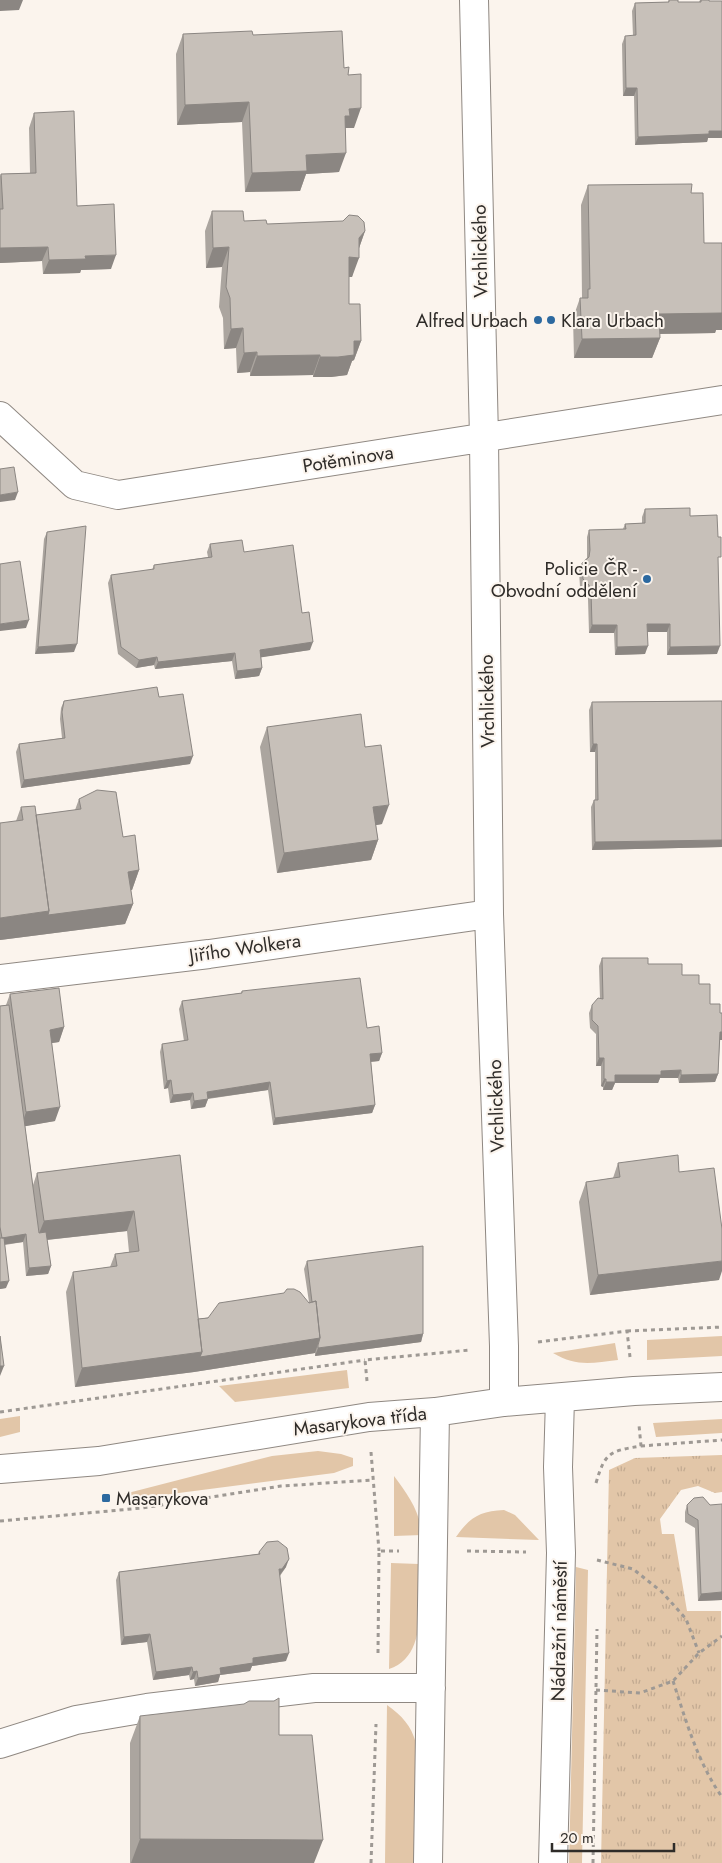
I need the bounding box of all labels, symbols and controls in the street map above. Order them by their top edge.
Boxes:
street label: Vrchlického [466,204,494,298]
place label: Alfred Urbach [416,307,528,334]
place label: Klara Urbach [561,307,664,334]
marker: Alfred Urbach [532,314,544,326]
marker: Klara Urbach [545,314,557,326]
street label: Potěminova [301,438,395,480]
place label: Policie ČR - Obvodní oddělení [491,555,638,604]
marker: Policie ČR - Obvodní oddělení [641,573,653,585]
street label: Vrchlického [473,654,501,748]
street label: Jiřího Wolkera [184,927,303,970]
street label: Vrchlického [481,1059,511,1153]
street label: Masarykova třída [292,1399,428,1443]
place label: Masarykova [116,1485,208,1512]
marker: Masarykova [100,1492,112,1504]
street label: Nádražní náměstí [544,1559,574,1702]
scale bar [552,1820,674,1852]
text: 20 m [560,1827,594,1849]

